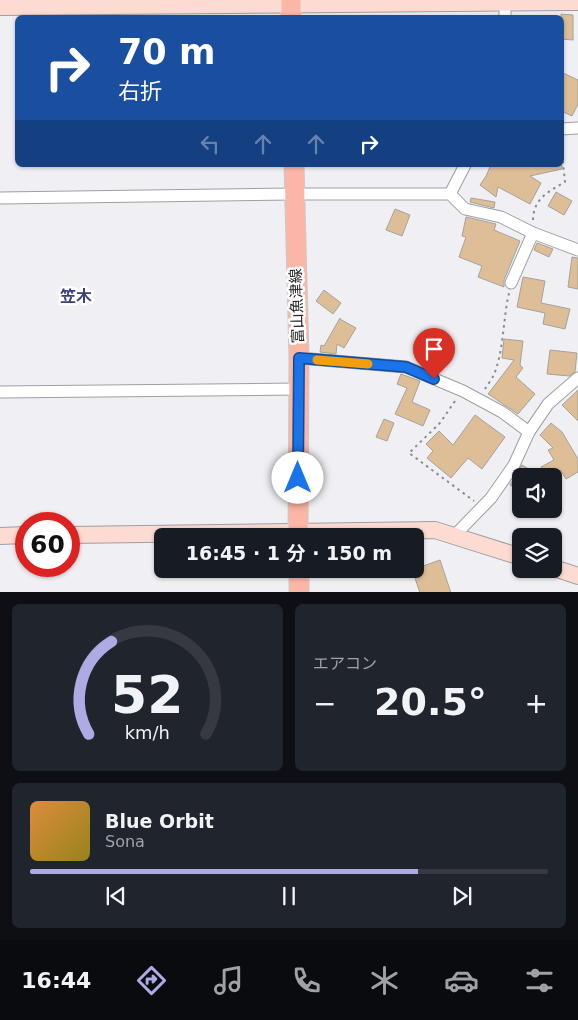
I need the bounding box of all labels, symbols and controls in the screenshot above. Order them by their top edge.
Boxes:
text: 70 m [118,32,215,72]
icon: right [35,35,100,100]
text: 右折 [118,79,162,104]
icon: left [196,130,224,158]
icon: ahead [249,130,277,158]
icon: ahead [302,130,330,158]
icon: right [355,130,383,158]
street label: 富山魚津線 [287,268,307,344]
district label: 笠木 [60,287,92,306]
pin [413,328,455,379]
icon: arrive [420,335,448,363]
position arrow [271,451,323,503]
map controls [512,468,562,578]
button: sound [512,468,562,518]
speed limit sign: 60 [15,512,80,577]
button: layers [512,528,562,578]
text: 16:45 · 1 分 · 150 m [186,542,392,564]
text: エアコン [313,654,377,673]
text: 52 [111,665,184,725]
text: 20.5° [374,680,487,724]
text: − [313,687,336,720]
text: + [525,687,548,720]
text: km/h [125,722,170,743]
text: Blue Orbit [105,810,214,832]
text: Sona [105,832,145,851]
icon: previous [102,882,130,910]
icon: pause [275,882,303,910]
icon: next [448,882,476,910]
icon: directions [134,963,169,998]
icon: music [211,963,246,998]
icon: phone [289,963,324,998]
icon: climate [367,963,402,998]
icon: car [444,963,479,998]
icon: filters [522,963,557,998]
text: 16:44 [21,968,91,993]

